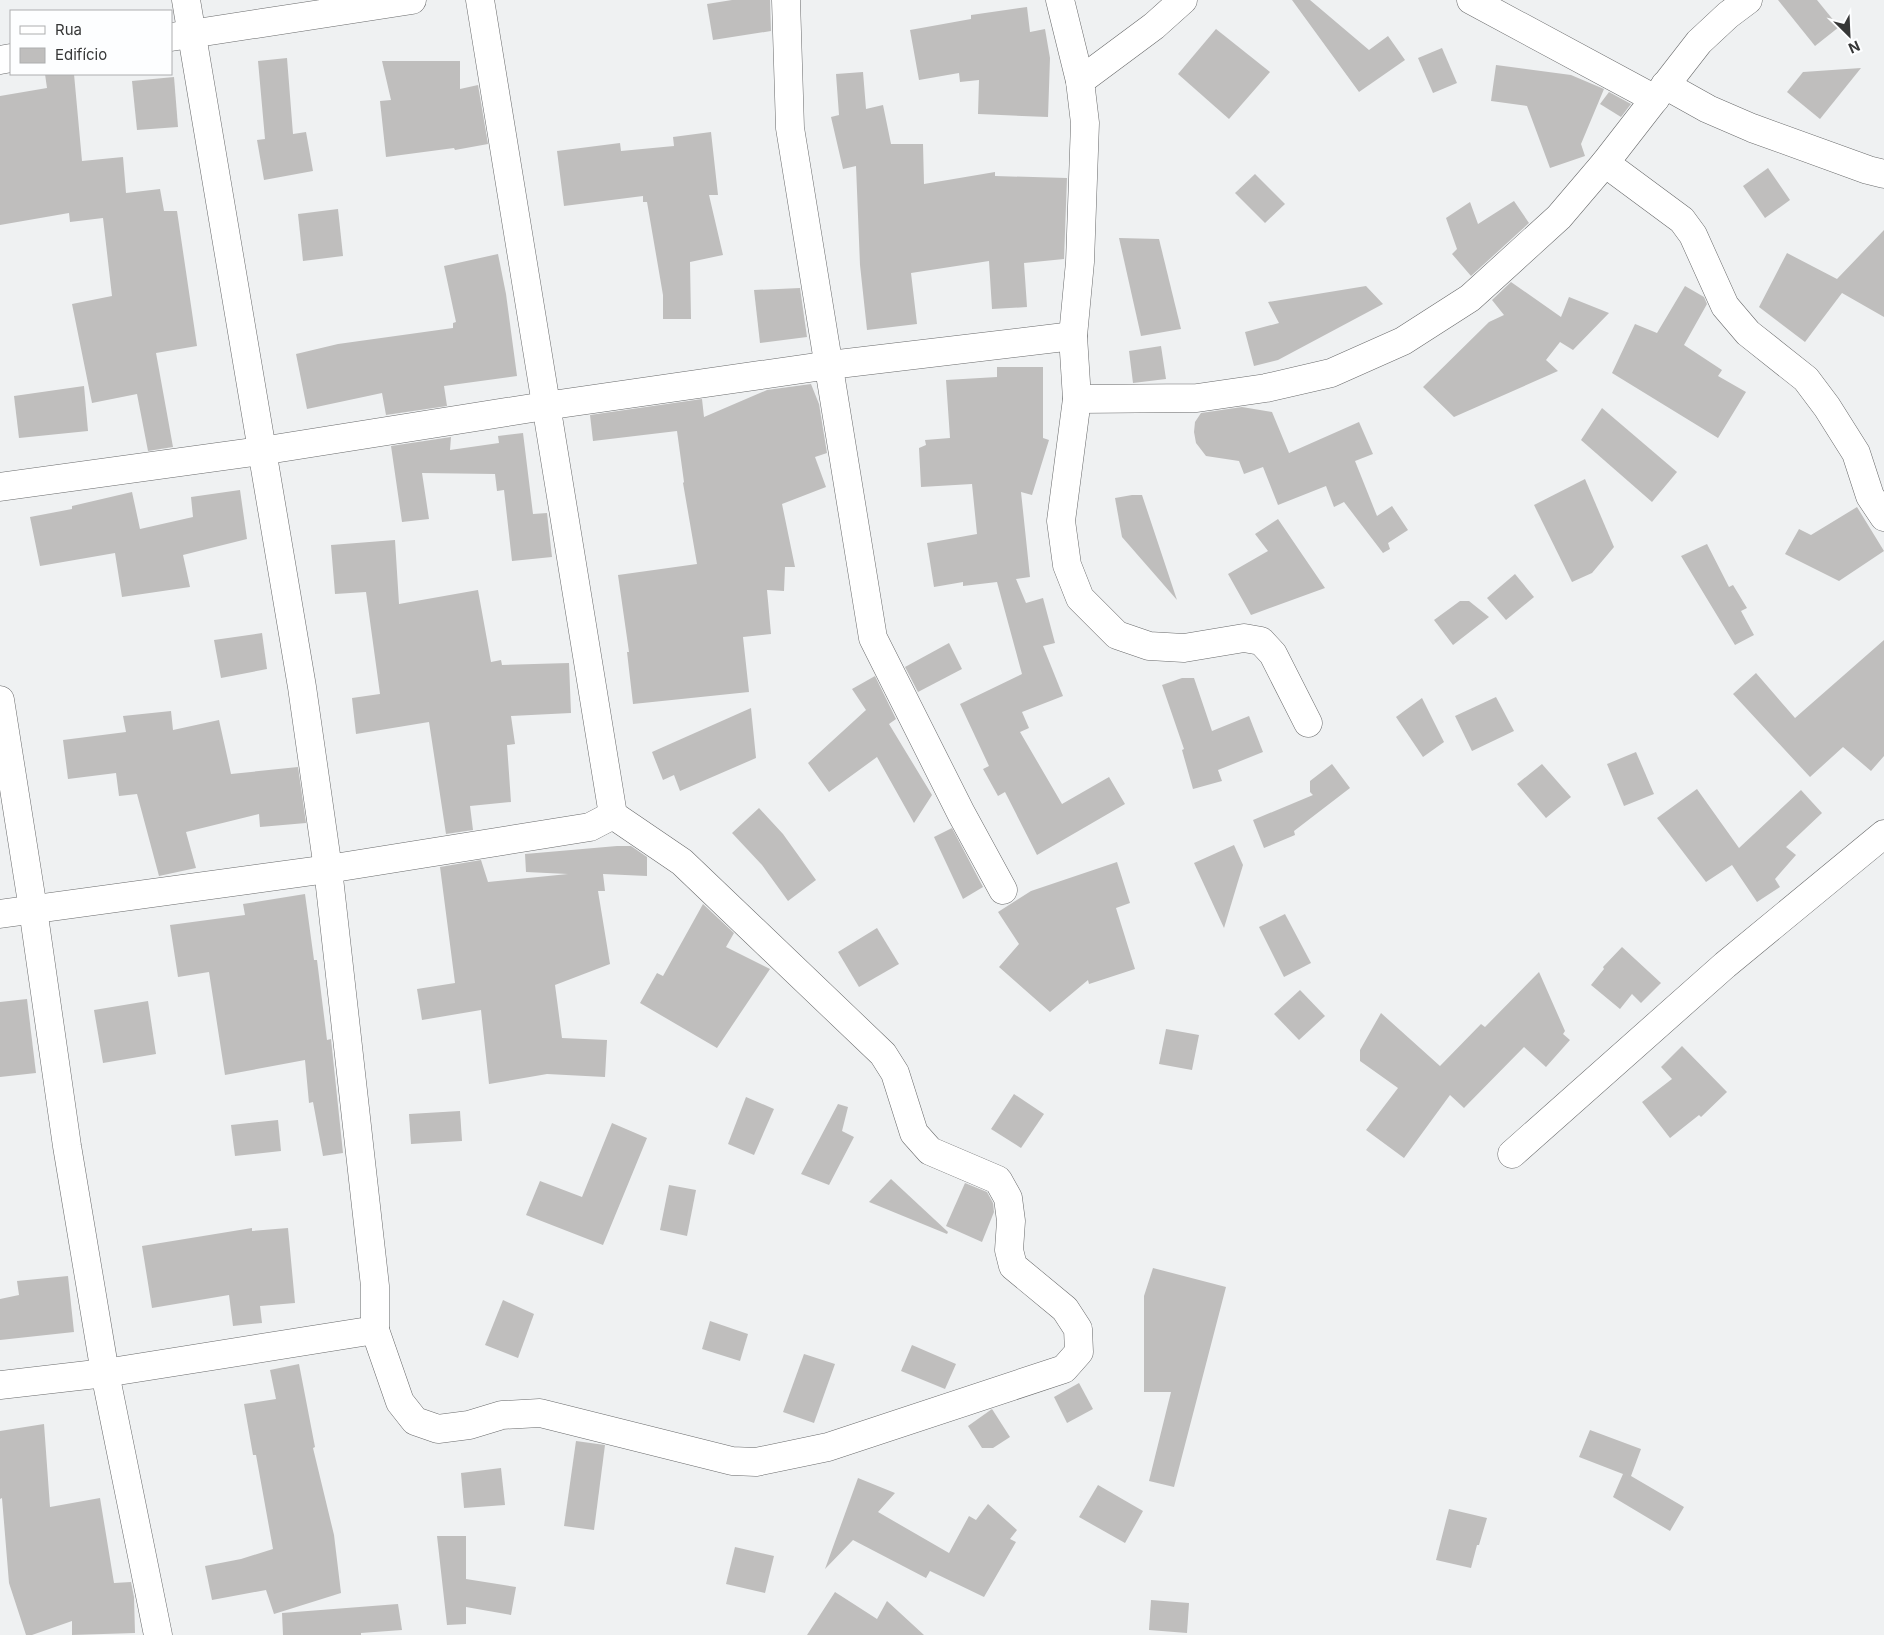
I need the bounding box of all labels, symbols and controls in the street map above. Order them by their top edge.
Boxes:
legend [10,10,172,75]
north arrow [1824,10,1874,60]
text: Rua [55,20,82,39]
text: N [1846,37,1863,57]
text: Edifício [55,45,107,64]

